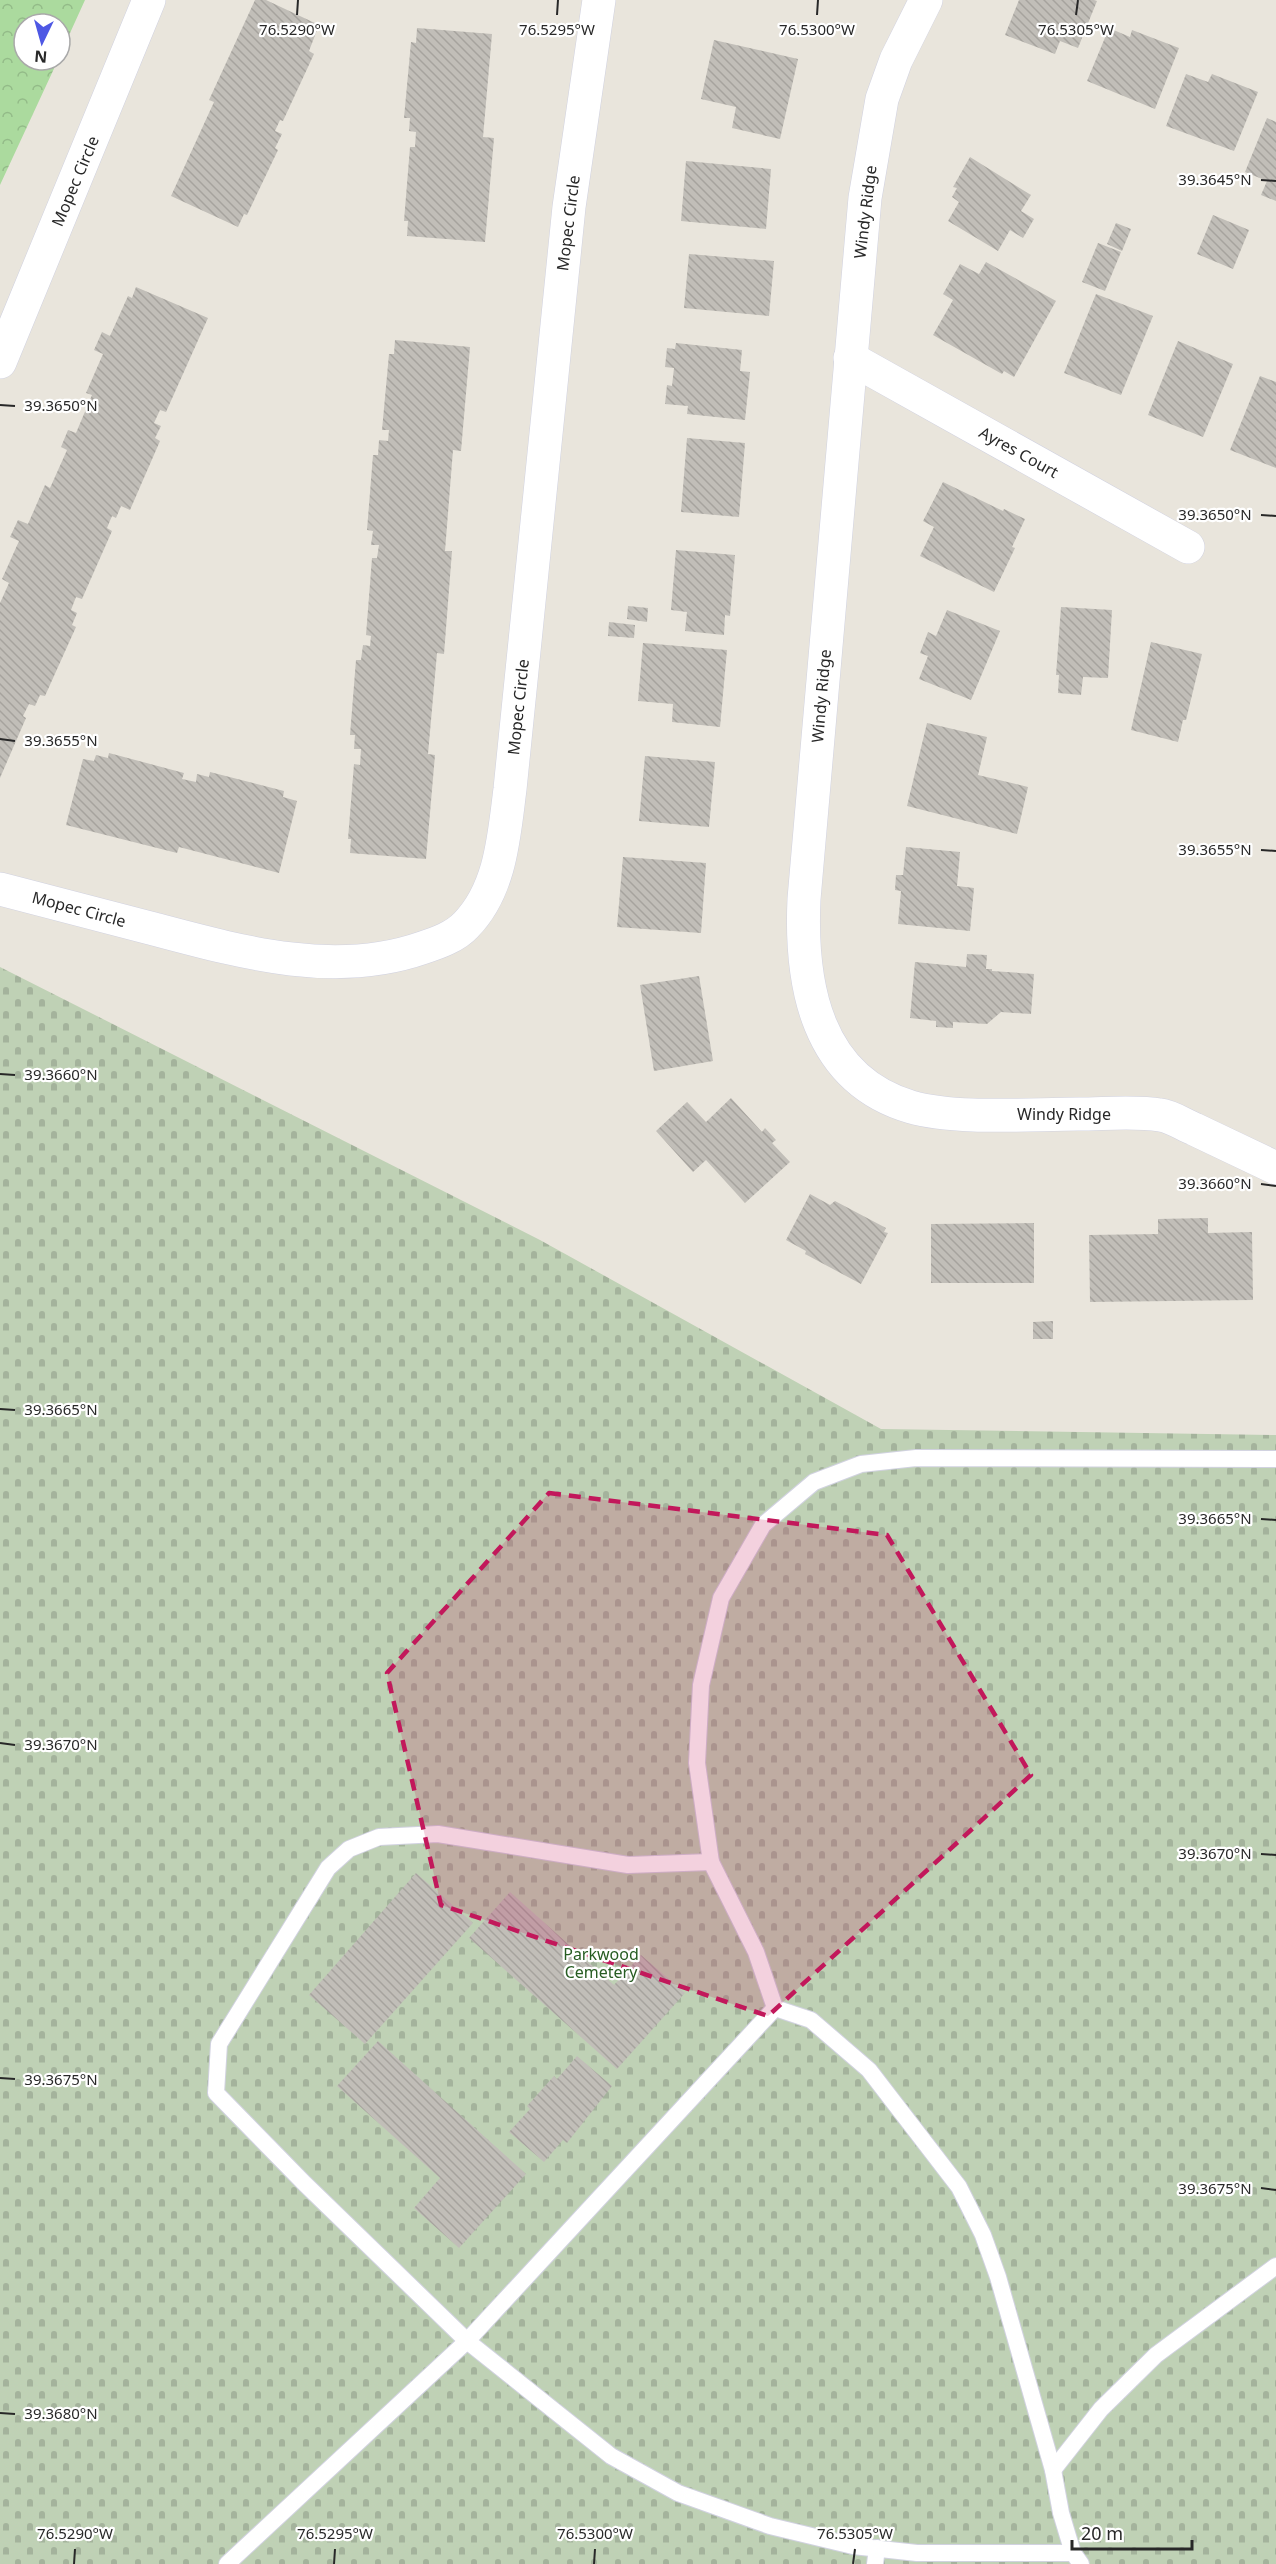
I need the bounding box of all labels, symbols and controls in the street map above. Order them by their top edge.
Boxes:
north arrow [12,12,72,72]
text: 76.5290°W [259,19,335,39]
text: 76.5295°W [519,19,595,39]
text: 76.5300°W [779,19,855,39]
text: 76.5305°W [1038,19,1114,39]
text: N [33,45,48,68]
street label: Mopec Circle [46,132,104,230]
street label: Windy Ridge [848,164,882,260]
text: 39.3645°N [1178,169,1252,189]
street label: Mopec Circle [551,174,585,272]
text: 39.3650°N [24,395,98,415]
street label: Ayres Court [975,421,1063,483]
text: 39.3650°N [1178,504,1252,524]
street label: Windy Ridge [806,648,836,744]
street label: Mopec Circle [502,658,534,756]
text: 39.3655°N [24,730,98,750]
text: 39.3655°N [1178,839,1252,859]
street label: Mopec Circle [30,886,128,932]
text: 39.3660°N [24,1064,98,1084]
street label: Windy Ridge [1017,1103,1111,1125]
text: 39.3660°N [1178,1173,1252,1193]
text: 39.3665°N [24,1399,98,1419]
text: 39.3665°N [1178,1508,1252,1528]
text: 39.3670°N [24,1734,98,1754]
text: 39.3670°N [1178,1843,1252,1863]
park label: Parkwood Cemetery [563,1943,639,1983]
text: 39.3675°N [24,2069,98,2089]
text: 39.3675°N [1178,2178,1252,2198]
text: 39.3680°N [24,2403,98,2423]
scale bar [1072,2513,1192,2551]
text: 20 m [1081,2521,1123,2545]
text: 76.5290°W [37,2523,113,2543]
text: 76.5295°W [297,2523,373,2543]
text: 76.5300°W [557,2523,633,2543]
text: 76.5305°W [817,2523,893,2543]

